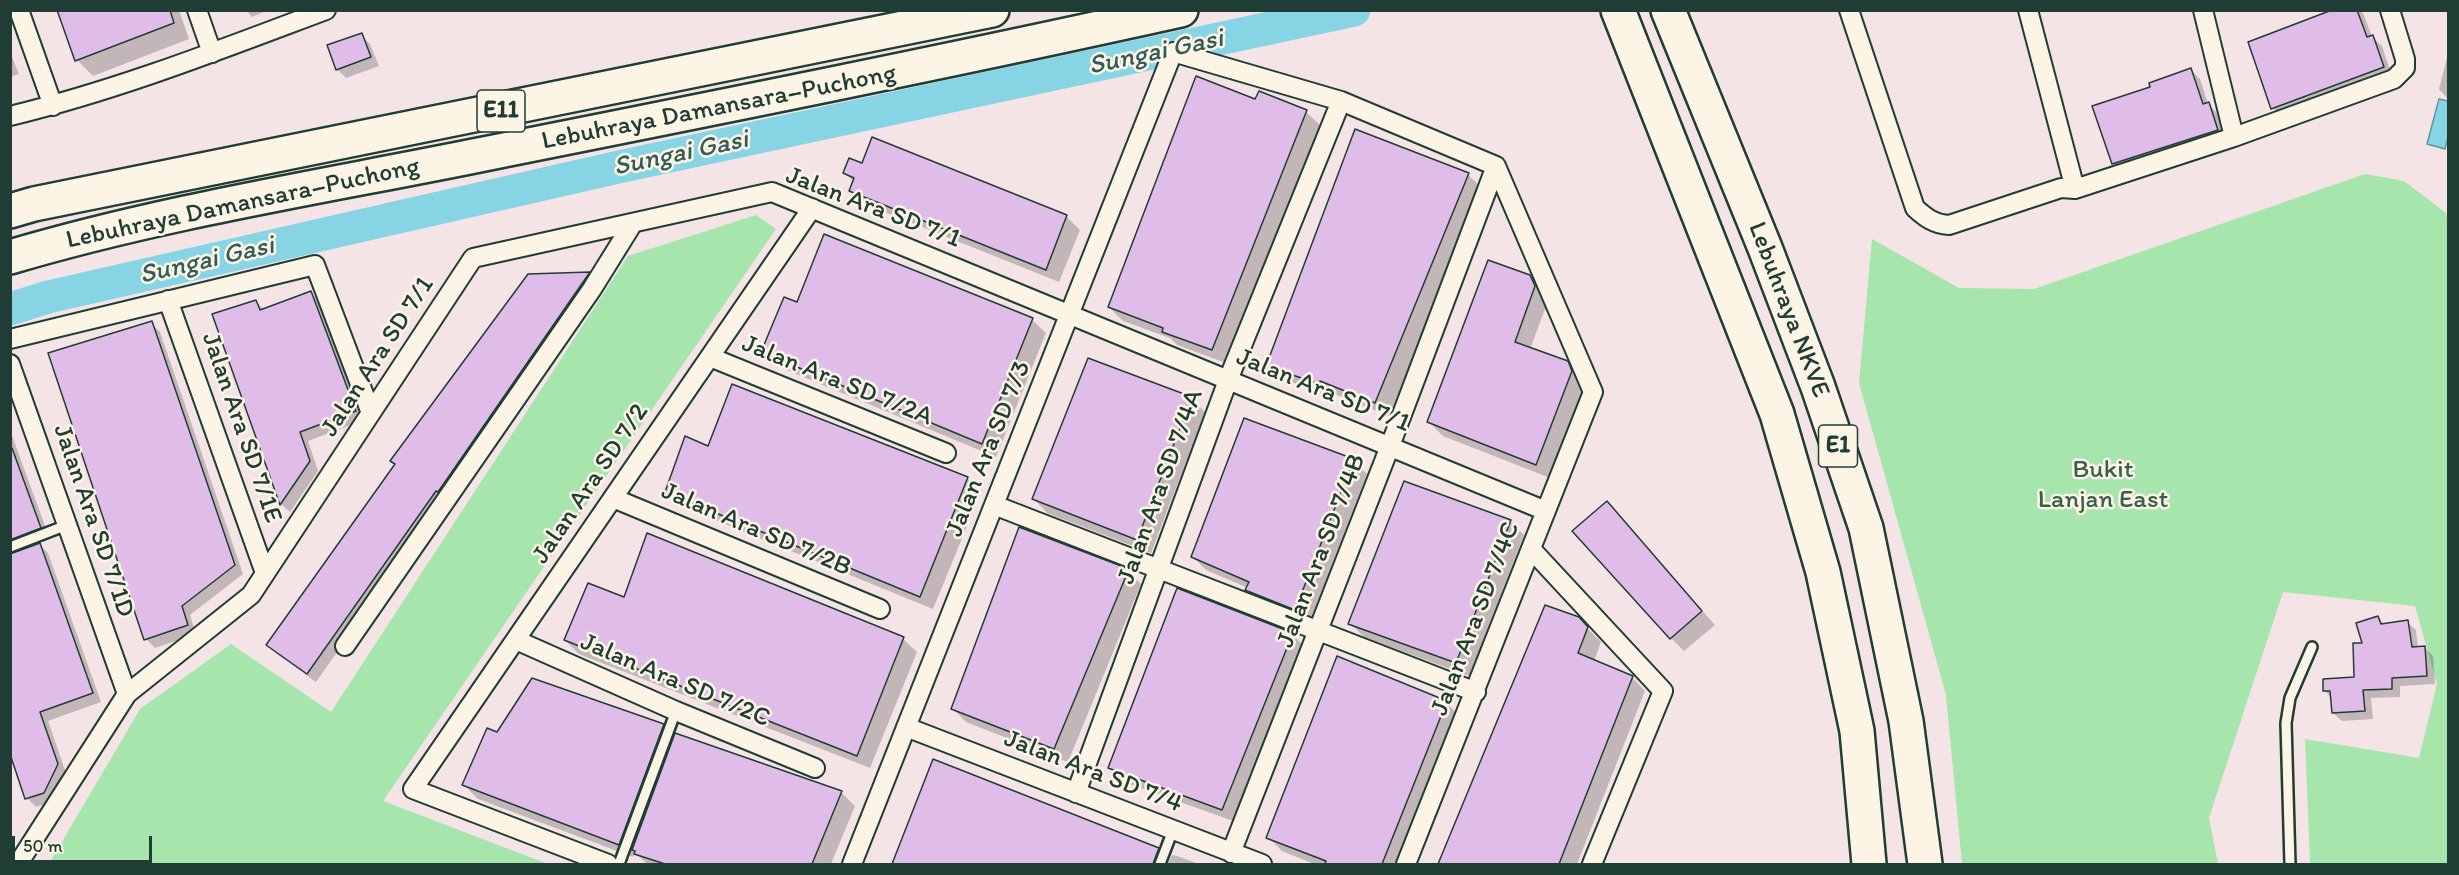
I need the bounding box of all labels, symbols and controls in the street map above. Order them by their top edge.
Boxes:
water label: Sungai Gasi [1086,23,1226,83]
street label: Lebuhraya Damansara–Puchong [539,58,899,158]
road number: E11 [477,90,525,132]
water label: Sungai Gasi [611,124,751,184]
street label: Lebuhraya Damansara–Puchong [63,151,423,257]
street label: Jalan Ara SD 7/1 [781,160,965,256]
street label: Lebuhraya NKVE [1740,218,1836,402]
water label: Sungai Gasi [137,230,277,292]
street label: Jalan Ara SD 7/1 [315,271,441,443]
street label: Jalan Ara SD 7/1E [194,329,288,527]
street label: Jalan Ara SD 7/2A [737,329,937,433]
street label: Jalan Ara SD 7/1 [1232,342,1414,440]
street label: Jalan Ara SD 7/3 [940,357,1038,541]
street label: Jalan Ara SD 7/4A [1111,385,1211,589]
street label: Jalan Ara SD 7/2 [526,398,656,570]
street label: Jalan Ara SD 7/1D [45,420,141,622]
road number: E1 [1818,425,1858,467]
street label: Jalan Ara SD 7/4B [1271,450,1373,652]
park label: Bukit Lanjan East [2038,454,2168,516]
street label: Jalan Ara SD 7/2B [656,476,856,584]
street label: Jalan Ara SD 7/4C [1425,518,1527,720]
street label: Jalan Ara SD 7/2C [575,627,775,735]
street label: Jalan Ara SD 7/4 [1000,724,1186,820]
scale bar [15,824,154,862]
text: 50 m [23,835,63,857]

